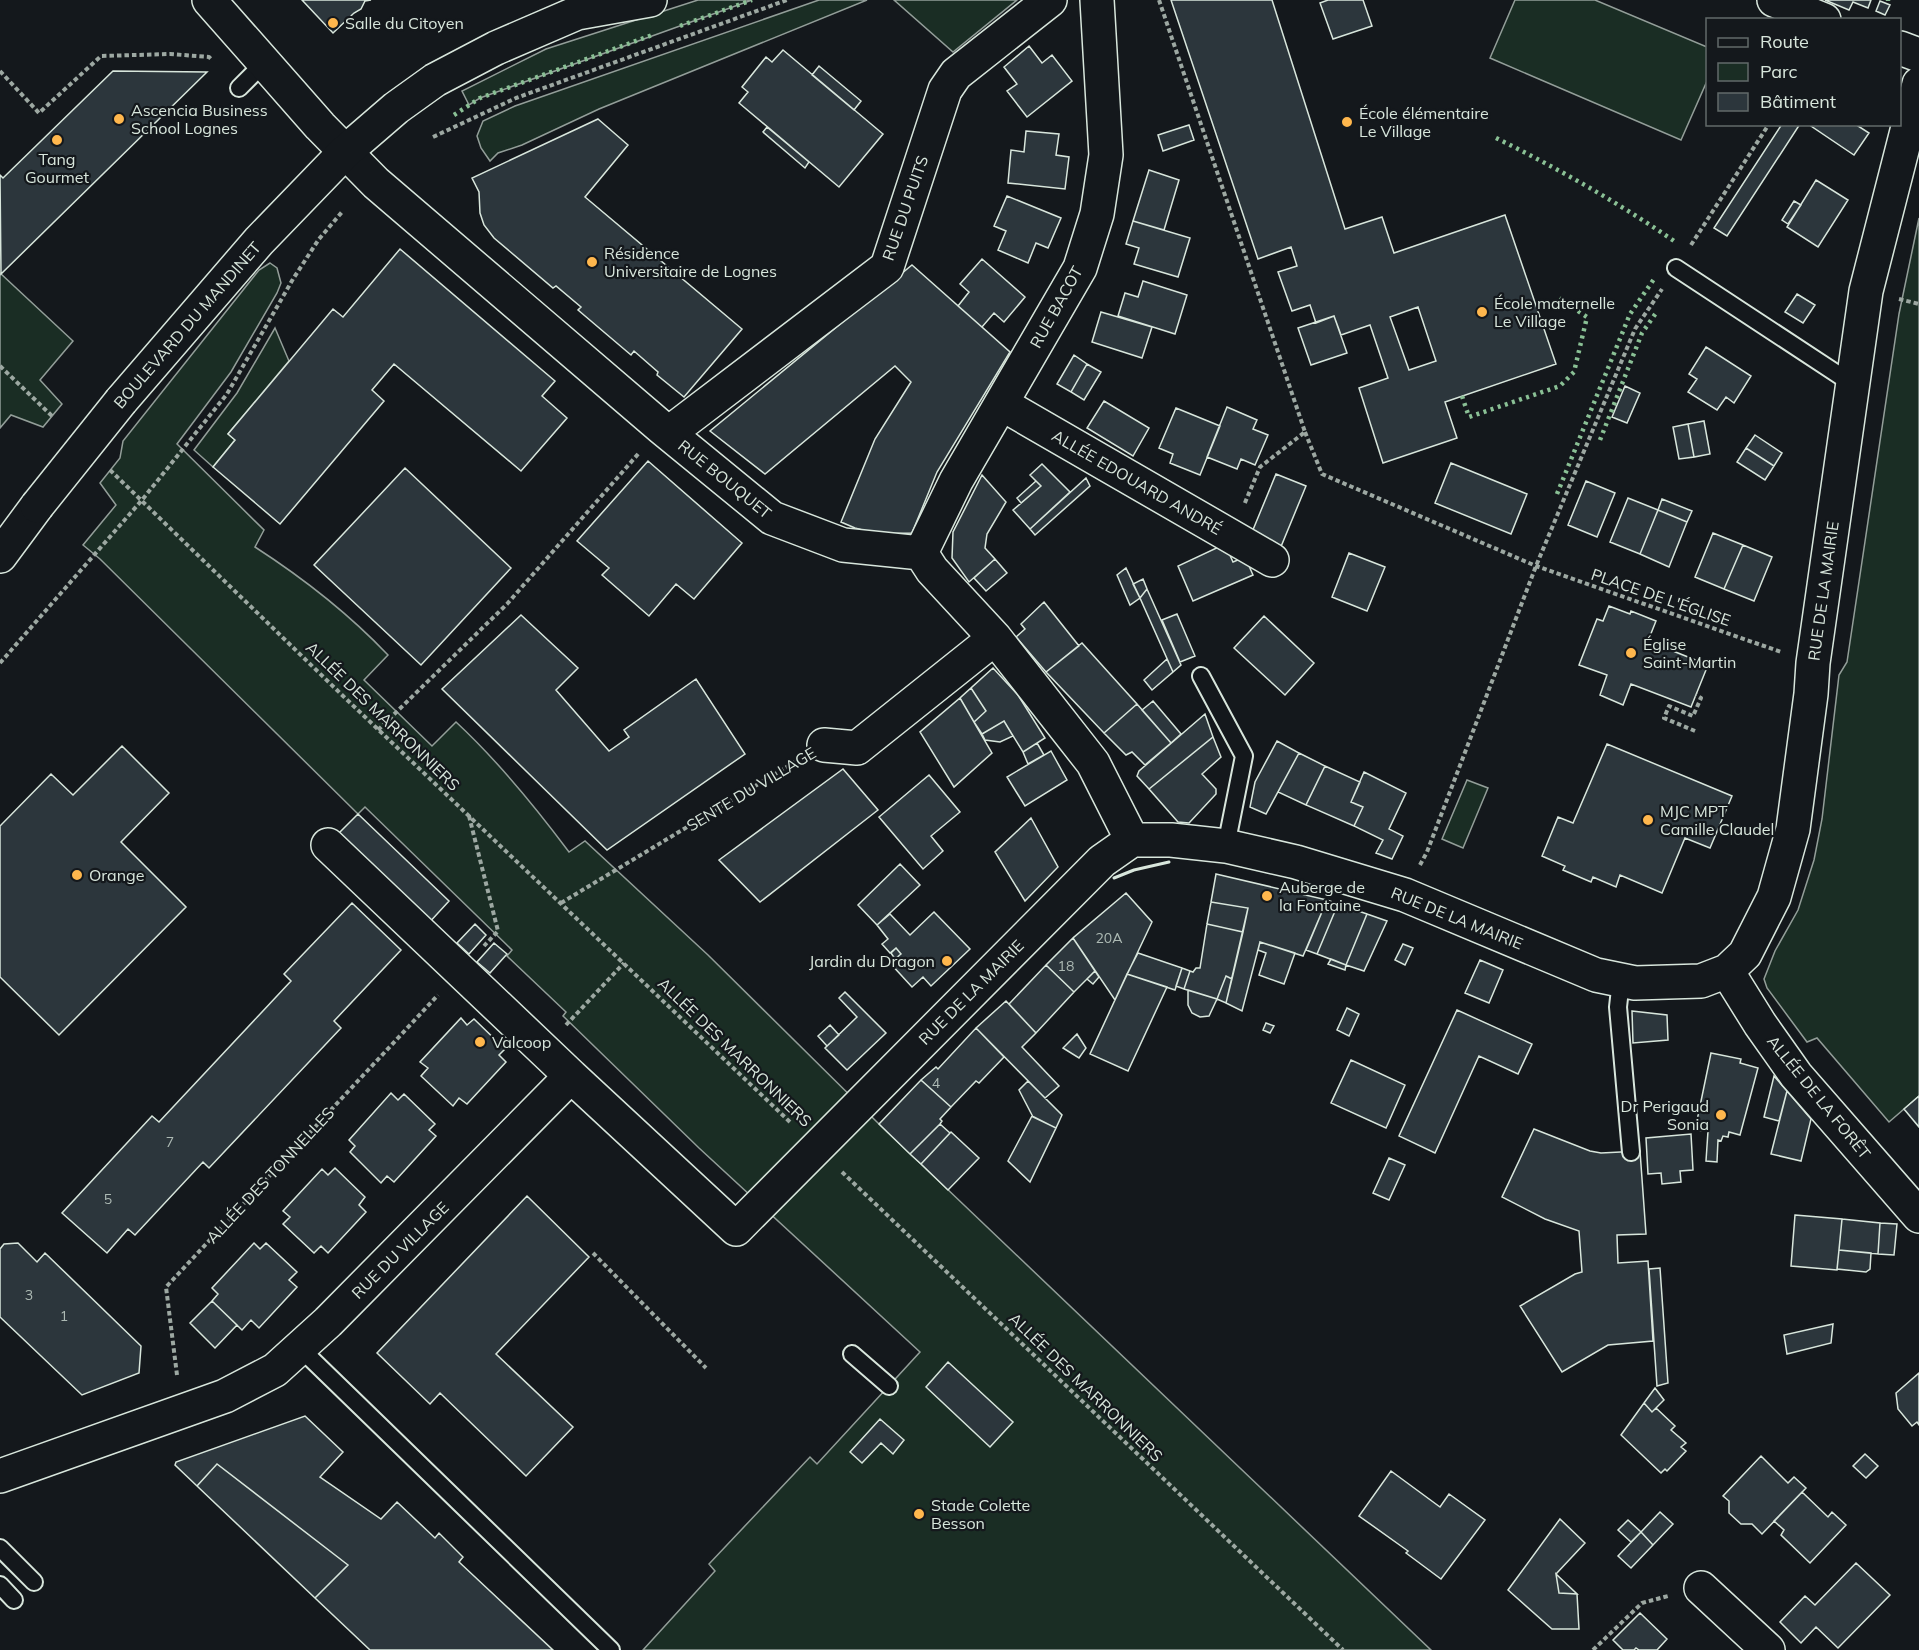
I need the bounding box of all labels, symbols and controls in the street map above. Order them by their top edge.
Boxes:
place label: Salle du Citoyen [345,13,464,33]
marker: Salle du Citoyen [326,16,340,30]
legend [1706,18,1901,126]
text: Route [1760,30,1809,53]
text: Parc [1760,60,1798,83]
text: Bâtiment [1760,90,1836,113]
place label: Ascencia Business School Lognes [131,100,268,138]
place label: École élémentaire Le Village [1359,103,1489,141]
marker: Ascencia Business School Lognes [112,112,126,126]
marker: École élémentaire Le Village [1340,115,1354,129]
marker: Tang Gourmet [50,133,64,147]
place label: Tang Gourmet [25,149,90,187]
street label: RUE DU PUITS [878,153,932,263]
street label: BOULEVARD DU MANDINET [109,237,265,412]
place label: Résidence Universitaire de Lognes [604,243,777,281]
marker: Résidence Universitaire de Lognes [585,255,599,269]
street label: RUE BACOT [1025,262,1087,351]
place label: École maternelle Le Village [1494,293,1615,331]
marker: École maternelle Le Village [1475,305,1489,319]
street label: ALLÉE EDOUARD ANDRÉ [1049,425,1225,539]
street label: RUE BOUQUET [674,435,776,523]
street label: RUE DE LA MAIRIE [1803,520,1843,662]
street label: PLACE DE L'ÉGLISE [1589,564,1733,630]
place label: Église Saint-Martin [1643,634,1736,672]
street label: ALLÉE DES MARRONNIERS [302,637,464,795]
marker: Église Saint-Martin [1624,646,1638,660]
street label: SENTE DU VILLAGE [683,742,819,836]
place label: MJC MPT Camille Claudel [1660,801,1774,839]
marker: MJC MPT Camille Claudel [1641,813,1655,827]
place label: Orange [89,865,144,885]
marker: Orange [70,868,84,882]
place label: Auberge de la Fontaine [1279,877,1365,915]
street label: RUE DE LA MAIRIE [1388,882,1526,954]
marker: Auberge de la Fontaine [1260,889,1274,903]
house number: 20A [1095,929,1123,947]
street label: RUE DE LA MAIRIE [914,935,1028,1049]
place label: Jardin du Dragon [809,951,935,971]
marker: Jardin du Dragon [940,954,954,968]
house number: 18 [1058,957,1074,975]
street label: ALLÉE DES MARRONNIERS [654,973,816,1131]
street label: ALLÉE DE LA FORÊT [1763,1031,1875,1163]
place label: Valcoop [492,1032,551,1052]
marker: Valcoop [473,1035,487,1049]
house number: 4 [932,1074,941,1092]
place label: Dr Perigaud Sonia [1621,1096,1709,1134]
street label: ALLÉE DES TONNELLES [202,1103,338,1247]
marker: Dr Perigaud Sonia [1714,1108,1728,1122]
house number: 7 [166,1133,174,1151]
house number: 5 [104,1190,112,1208]
street label: RUE DU VILLAGE [347,1197,453,1303]
house number: 3 [25,1286,33,1304]
house number: 1 [60,1307,68,1325]
street label: ALLÉE DES MARRONNIERS [1005,1308,1167,1466]
place label: Stade Colette Besson [931,1495,1030,1533]
marker: Stade Colette Besson [912,1507,926,1521]

